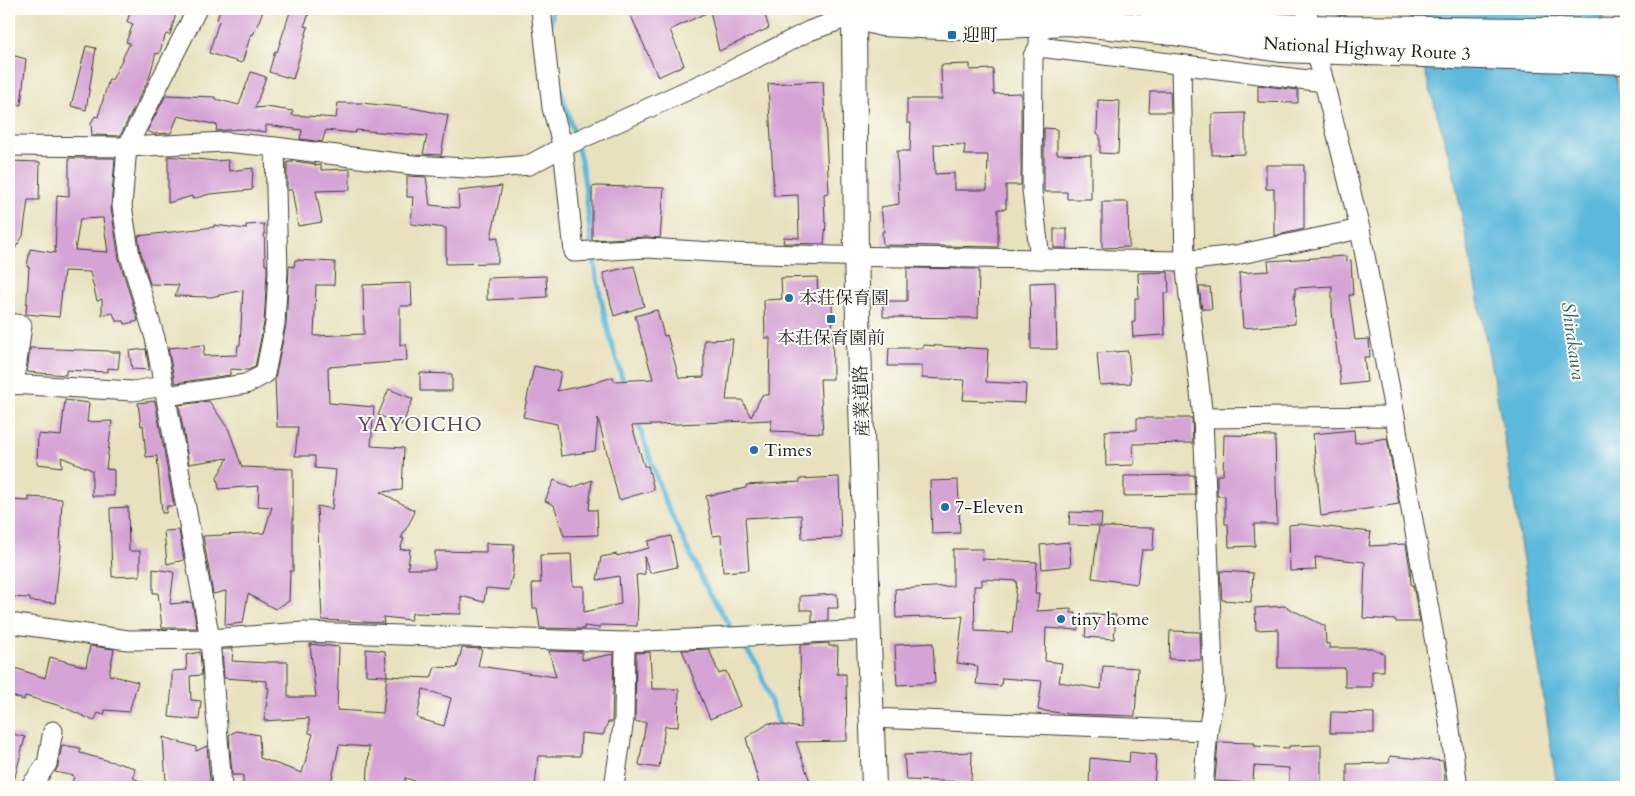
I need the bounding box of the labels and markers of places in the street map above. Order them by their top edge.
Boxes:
place label: 迎町 [962,23,998,48]
marker: 迎町 [946,29,958,41]
place label: 本荘保育園 [799,286,889,311]
marker: 本荘保育園 [783,292,795,304]
marker: 本荘保育園前 [825,313,837,325]
place label: 本荘保育園前 [777,326,885,351]
place label: Times [764,438,812,463]
marker: Times [748,444,760,456]
place label: 7-Eleven [955,495,1024,520]
marker: 7-Eleven [939,501,951,513]
place label: tiny home [1071,607,1149,632]
marker: tiny home [1055,613,1067,625]

